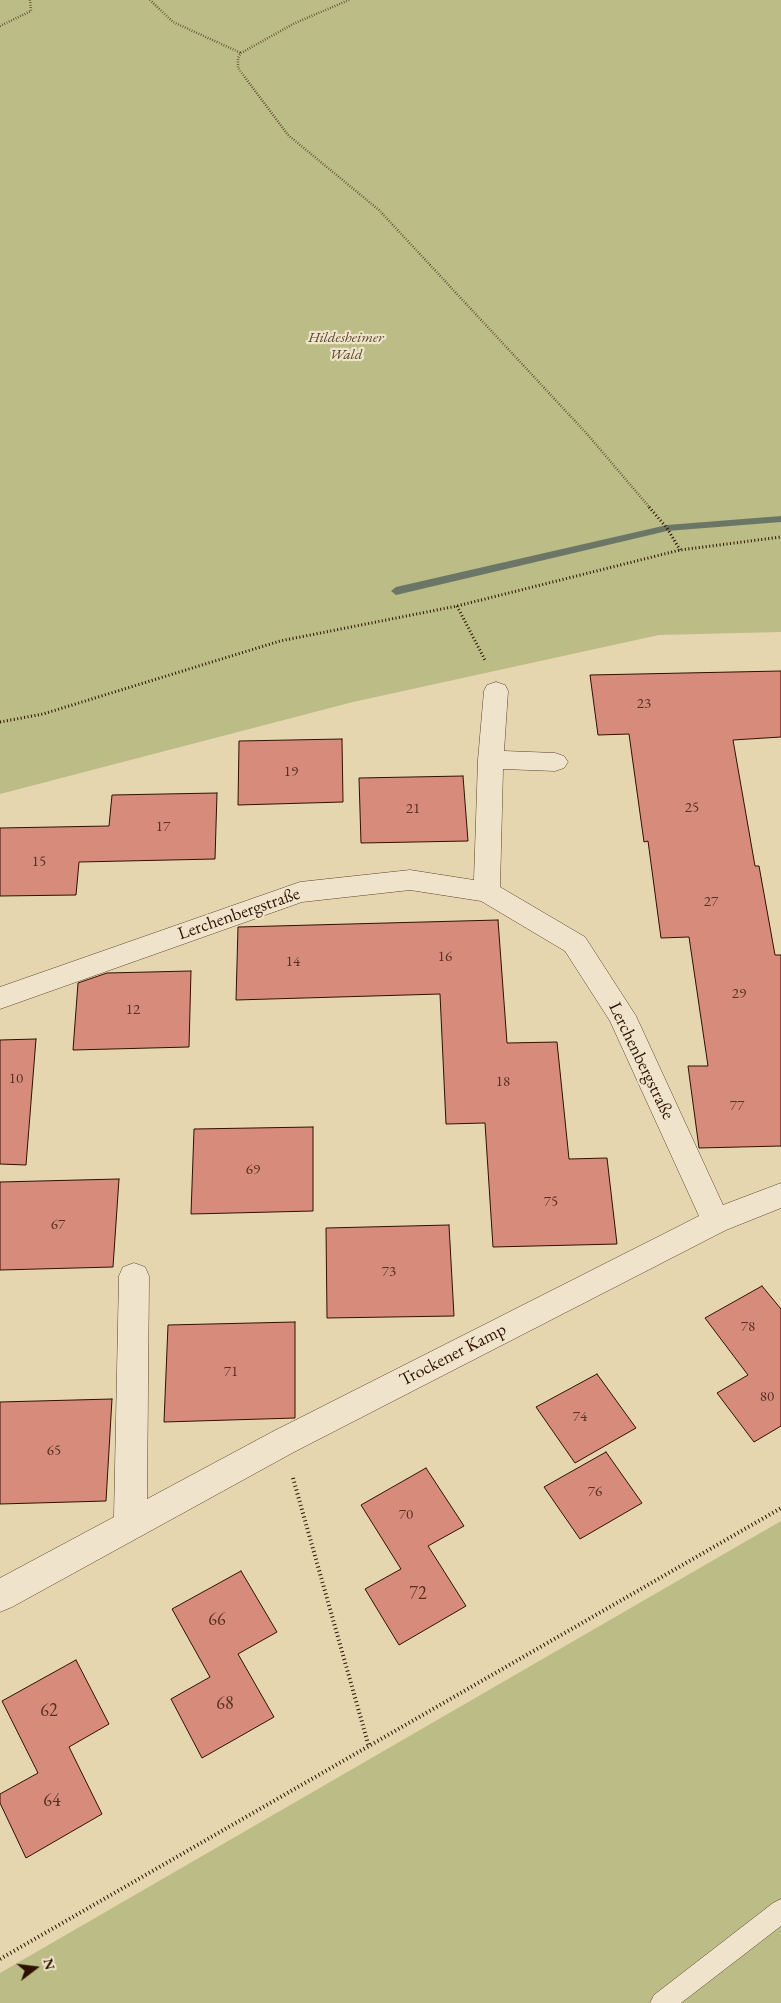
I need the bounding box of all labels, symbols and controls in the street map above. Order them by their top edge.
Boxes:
park label: Hildesheimer Wald [308,329,384,364]
house number: 23 [637,695,651,713]
house number: 19 [284,763,298,781]
house number: 25 [685,799,699,817]
house number: 21 [406,800,420,818]
house number: 17 [156,818,170,836]
house number: 15 [32,853,46,871]
street label: Lerchenbergstraße [175,883,303,945]
house number: 27 [704,893,718,911]
house number: 16 [438,948,452,966]
house number: 14 [286,953,300,971]
house number: 29 [732,985,746,1003]
street label: Lerchenbergstraße [603,999,679,1123]
house number: 12 [126,1001,140,1019]
house number: 10 [9,1070,23,1088]
house number: 18 [496,1073,510,1091]
house number: 77 [730,1097,744,1115]
house number: 69 [246,1161,260,1179]
house number: 75 [544,1193,558,1211]
house number: 67 [51,1216,65,1234]
house number: 73 [382,1263,396,1281]
house number: 78 [741,1318,755,1336]
street label: Trockener Kamp [396,1319,510,1391]
house number: 71 [224,1363,238,1381]
house number: 80 [760,1388,774,1406]
house number: 74 [573,1408,587,1426]
house number: 65 [47,1442,61,1460]
house number: 76 [588,1483,602,1501]
house number: 70 [399,1506,413,1524]
house number: 72 [409,1583,427,1605]
house number: 66 [208,1609,226,1631]
house number: 68 [216,1693,234,1715]
house number: 62 [40,1700,58,1722]
house number: 64 [43,1790,61,1812]
north arrow [10,1943,60,1993]
text: N [39,1956,60,1972]

